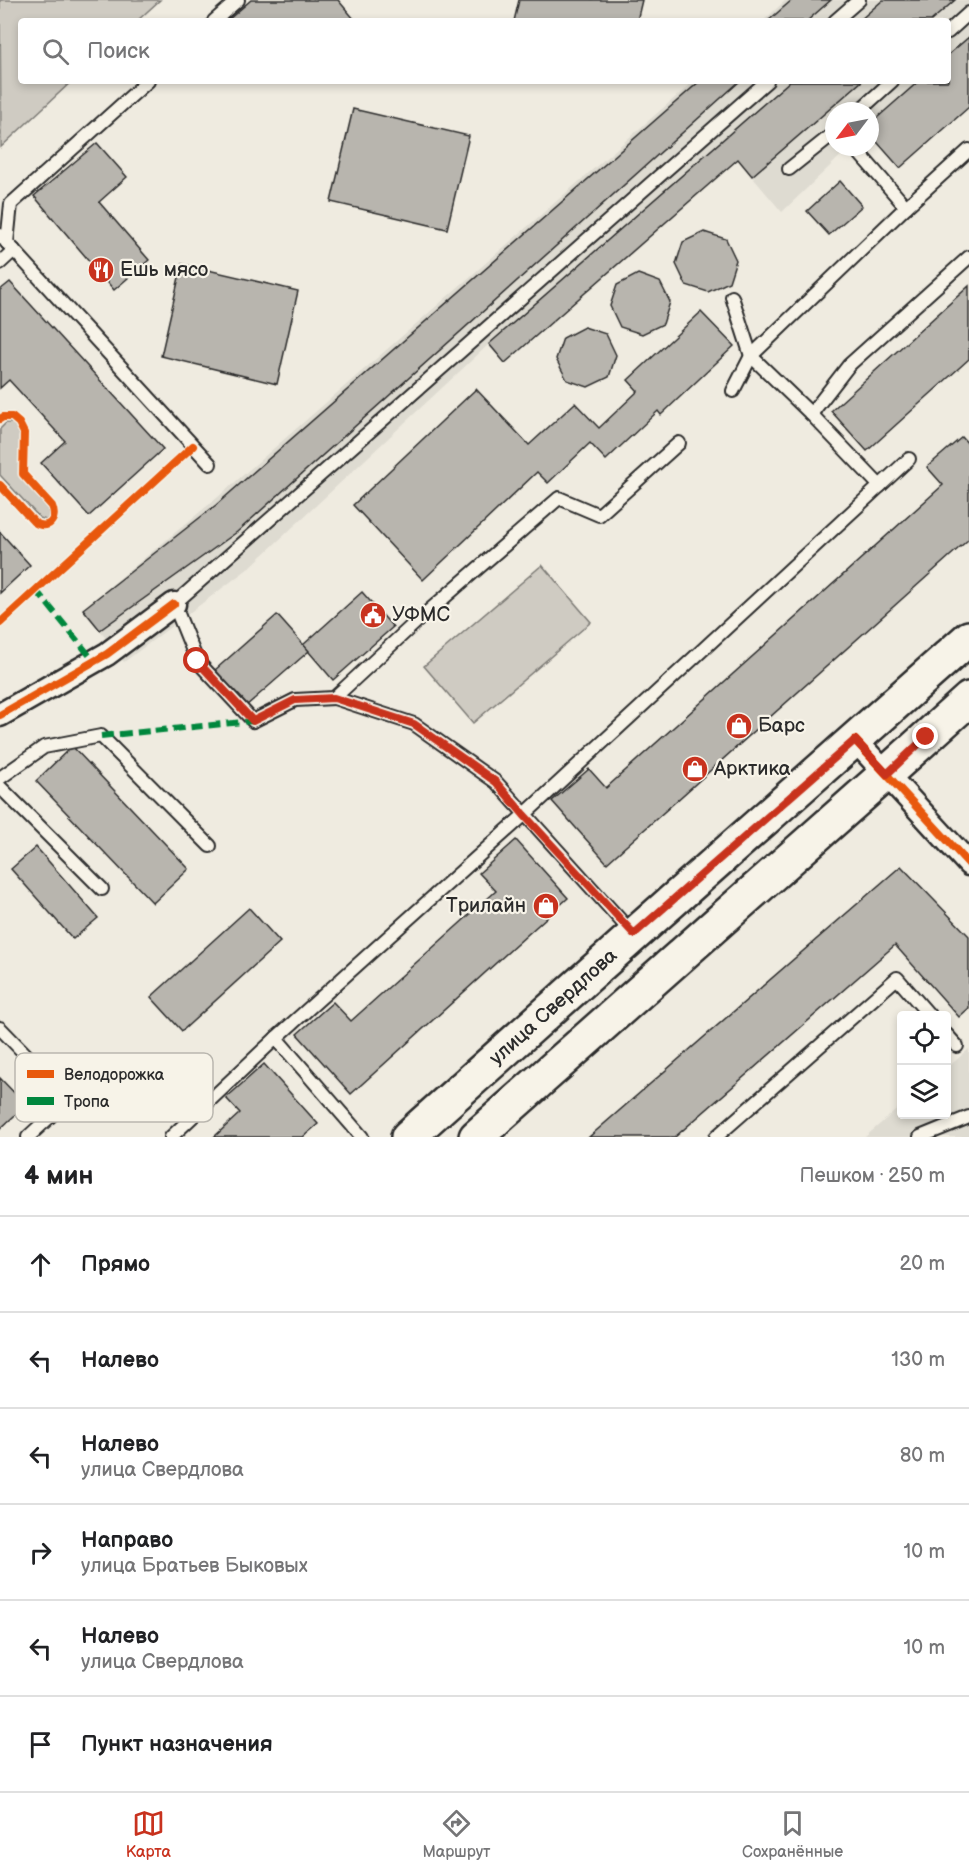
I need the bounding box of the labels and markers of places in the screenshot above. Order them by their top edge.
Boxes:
restaurant icon: Ешь мясо [86,255,116,285]
place label: Ешь мясо [120,258,208,282]
public building icon: УФМС [358,600,388,630]
place label: УФМС [392,603,450,627]
shop icon: Барс [724,711,754,741]
place label: Барс [758,714,805,738]
shop icon: Арктика [680,754,710,784]
place label: Арктика [713,757,791,781]
shop icon: Трилайн [531,891,561,921]
place label: Трилайн [446,894,526,918]

